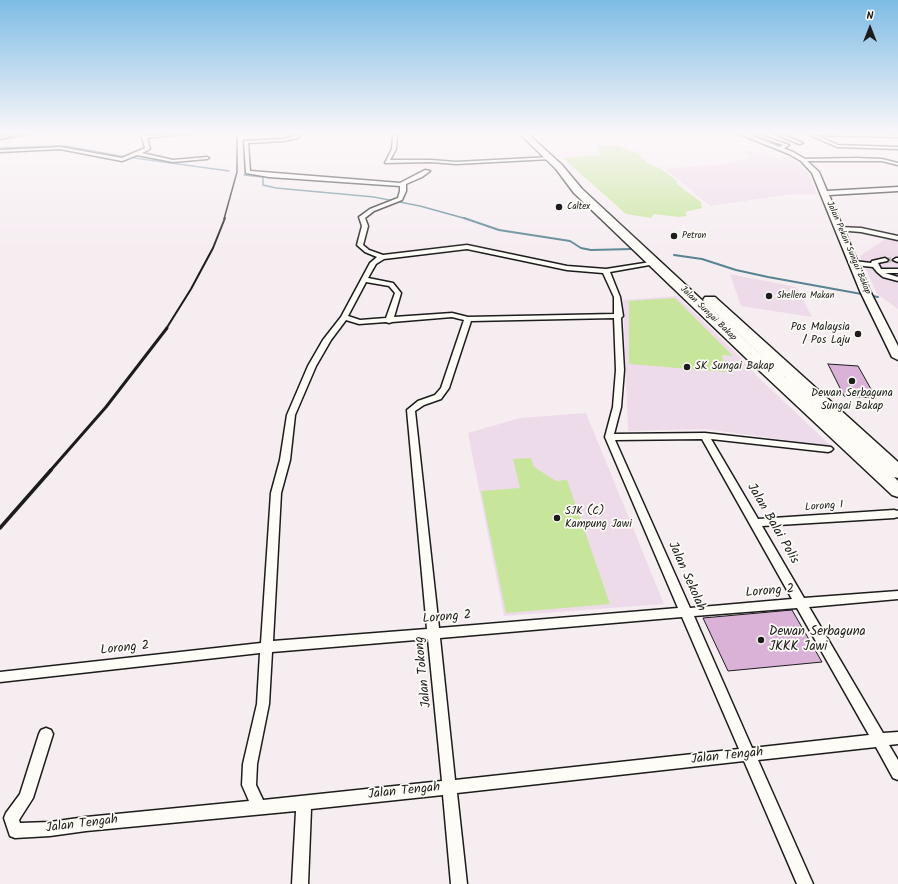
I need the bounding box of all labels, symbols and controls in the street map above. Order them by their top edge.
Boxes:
text: N [867,7,873,25]
north arrow [850,8,890,48]
street label: Jalan Pekan Sungai Bakap [824,200,872,296]
marker: Caltex [554,202,564,212]
place label: Caltex [567,202,590,212]
marker: Petron [669,231,679,241]
place label: Petron [682,231,706,241]
street label: Jalan Sungai Bakap [678,284,738,344]
marker: Shellera Makan [764,291,774,301]
place label: Shellera Makan [777,291,834,301]
place label: Pos Malaysia / Pos Laju [791,321,850,347]
marker: Pos Malaysia / Pos Laju [853,329,863,339]
place label: SK Sungai Bakap [695,360,774,374]
marker: SK Sungai Bakap [682,362,692,372]
marker: Dewan Serbaguna Sungai Bakap [847,376,857,386]
place label: Dewan Serbaguna Sungai Bakap [811,387,893,413]
street label: Jalan Balai Polis [743,481,801,567]
street label: Lorong 1 [804,499,844,515]
place label: SJK (C) Kampung Jawi [565,505,632,531]
marker: SJK (C) Kampung Jawi [552,513,562,523]
street label: Jalan Sekolah [664,540,708,614]
street label: Lorong 2 [745,582,795,602]
street label: Lorong 2 [422,608,472,628]
place label: Dewan Serbaguna JKKK Jawi [769,625,866,656]
marker: Dewan Serbaguna JKKK Jawi [756,635,766,645]
street label: Jalan Tokong [413,636,435,708]
street label: Lorong 2 [100,639,150,659]
street label: Jalan Tengah [690,745,764,769]
street label: Jalan Tengah [367,780,441,804]
street label: Jalan Tengah [45,813,119,837]

